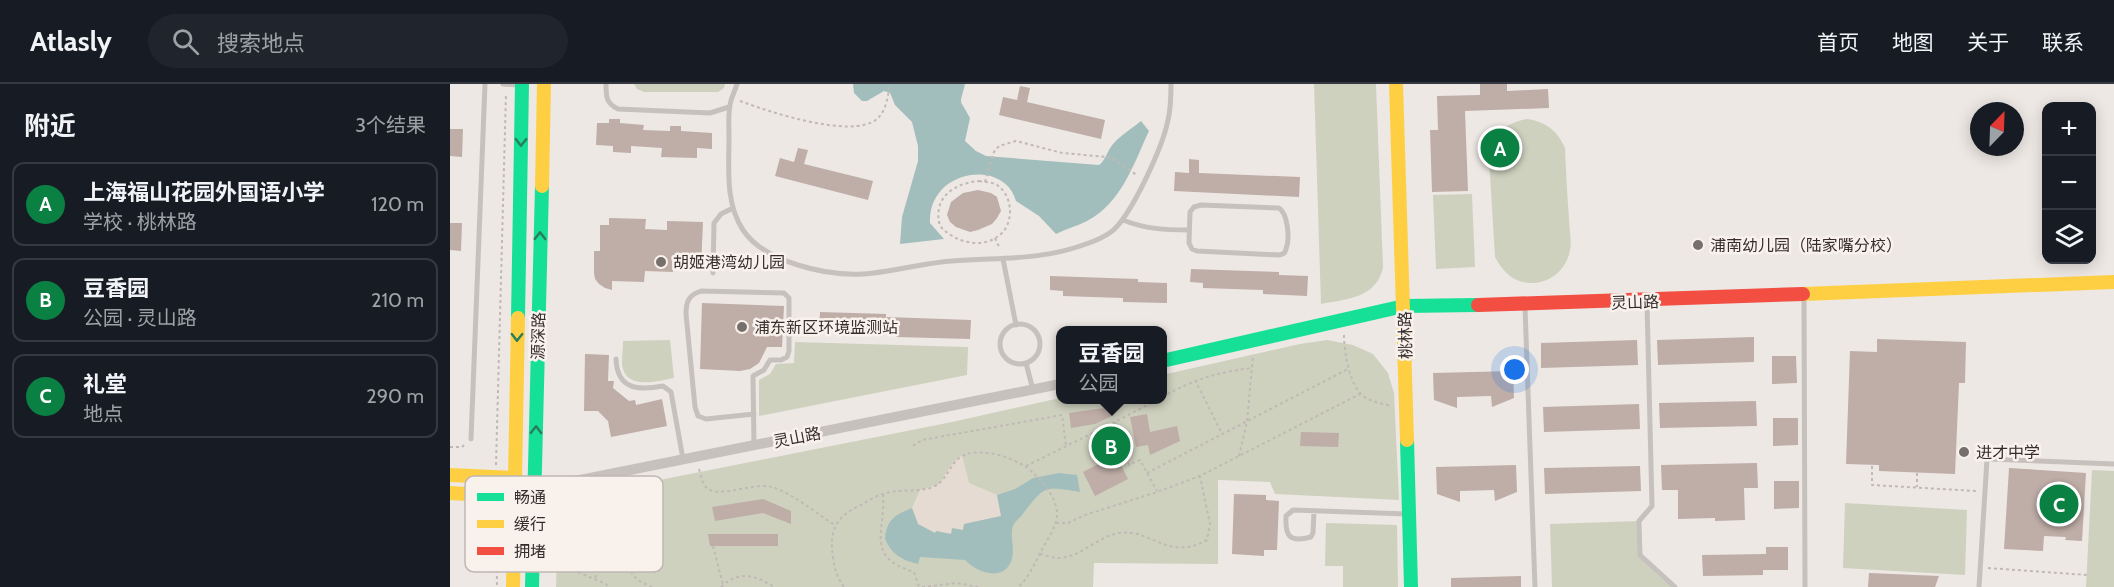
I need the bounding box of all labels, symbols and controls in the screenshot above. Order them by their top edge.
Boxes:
search box [148,14,568,68]
text: Atlasly [30,24,112,58]
icon: search [169,25,202,58]
text: 搜索地点 [217,30,305,57]
text: 首页 [1817,30,1859,55]
text: 地图 [1892,30,1934,55]
text: 关于 [1967,30,2009,55]
text: 联系 [2042,30,2084,55]
north arrow [1970,102,2024,156]
map controls [2042,102,2096,264]
button: + [2042,102,2096,156]
text: 附近 [24,110,76,142]
text: 3个结果 [355,113,426,137]
pin: A [1480,126,1520,170]
one-way arrow [515,138,527,147]
button: − [2042,156,2096,210]
text: 上海福山花园外国语小学 [83,179,325,206]
text: A [39,192,52,216]
text: 120 m [371,192,424,216]
text: 学校 · 桃林路 [83,210,197,234]
button: layers [2042,210,2096,264]
one-way arrow [534,231,546,240]
place label: 浦南幼儿园（陆家嘴分校） [1710,236,1902,255]
marker: 浦南幼儿园（陆家嘴分校） [1691,238,1705,252]
place label: 胡姬港湾幼儿园 [673,253,785,272]
marker: 胡姬港湾幼儿园 [654,255,668,269]
text: 豆香园 [83,275,149,302]
text: B [39,288,52,312]
text: 210 m [371,288,424,312]
street label: 灵山路 [1611,292,1659,313]
text: 公园 · 灵山路 [83,306,197,330]
street label: 桃林路 [1396,311,1415,359]
street label: 源深路 [529,312,548,360]
place label: 浦东新区环境监测站 [754,318,898,337]
marker: 浦东新区环境监测站 [735,320,749,334]
popup [1056,326,1167,404]
one-way arrow [511,333,523,342]
text: 豆香园 [1078,340,1145,367]
your location [1500,355,1529,384]
text: 礼堂 [83,371,127,398]
text: 公园 [1078,371,1118,395]
text: C [39,384,52,408]
text: 290 m [366,384,424,408]
text: 地点 [83,402,123,426]
street label: 灵山路 [772,424,822,451]
pin: B [1092,424,1130,469]
one-way arrow [530,426,542,435]
place label: 进才中学 [1976,443,2040,462]
marker: 进才中学 [1957,445,1971,459]
legend [465,476,663,572]
pin: C [2040,482,2078,526]
text: 畅通 [514,488,546,507]
text: 缓行 [514,515,546,534]
text: 拥堵 [514,542,546,561]

